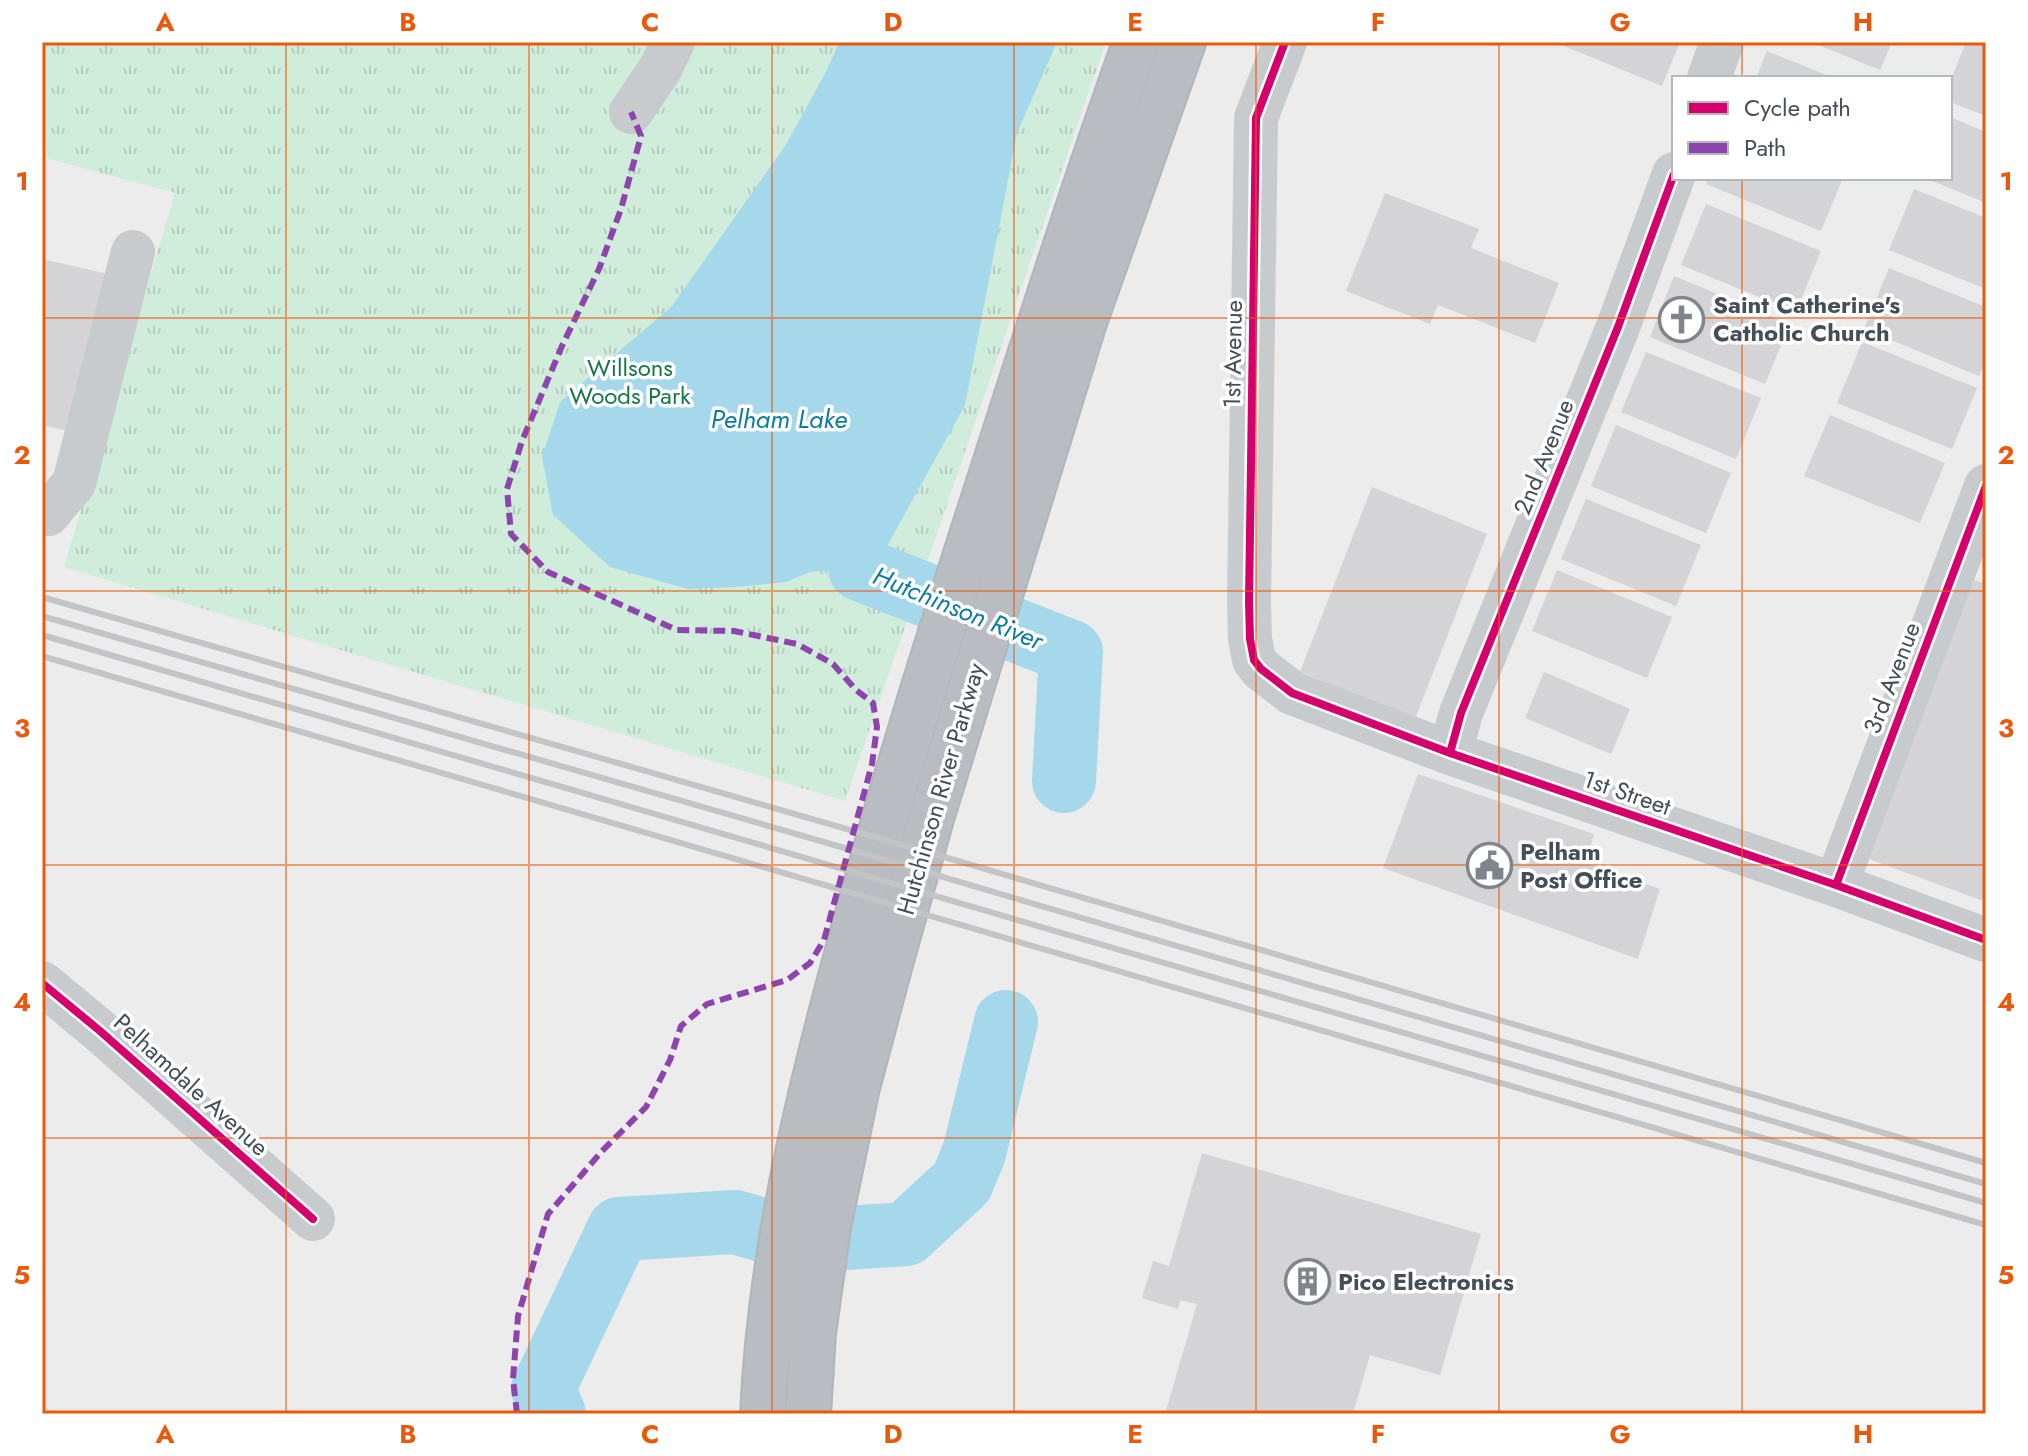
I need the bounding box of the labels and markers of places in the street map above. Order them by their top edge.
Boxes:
place label: Saint Catherine's Catholic Church [1713,287,1900,350]
church icon: Saint Catherine's Catholic Church [1658,295,1706,343]
place label: Pelham Post Office [1520,834,1643,897]
public building icon: Pelham Post Office [1465,842,1513,890]
building icon: Pico Electronics [1283,1258,1331,1306]
place label: Pico Electronics [1338,1264,1514,1299]

